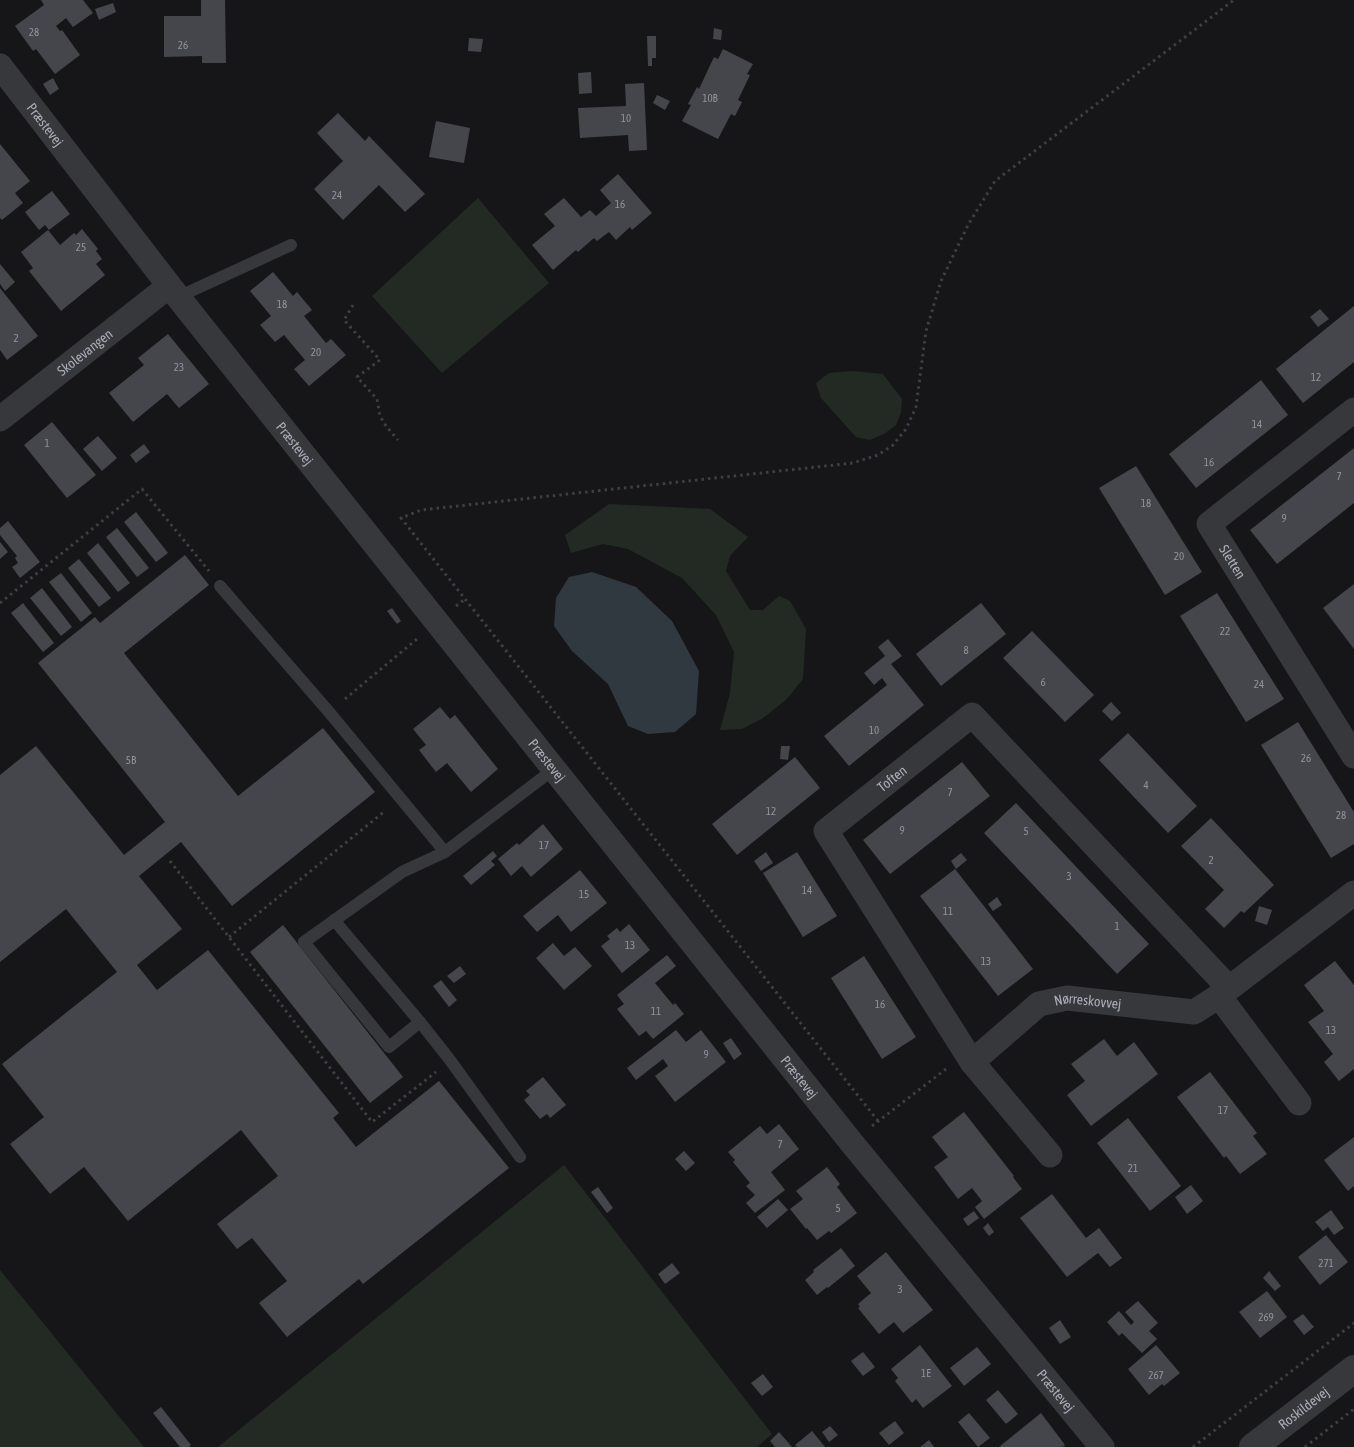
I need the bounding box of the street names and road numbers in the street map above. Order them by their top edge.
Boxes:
street label: Præstevej [24,100,67,149]
street label: Skolevangen [54,326,116,379]
street label: Præstevej [273,419,317,468]
street label: Sletten [1216,542,1249,582]
street label: Præstevej [525,736,569,785]
street label: Toften [874,762,910,795]
street label: Nørreskovvej [1052,990,1122,1012]
street label: Præstevej [777,1053,821,1102]
street label: Præstevej [1034,1366,1078,1415]
street label: Roskildevej [1275,1383,1332,1432]

